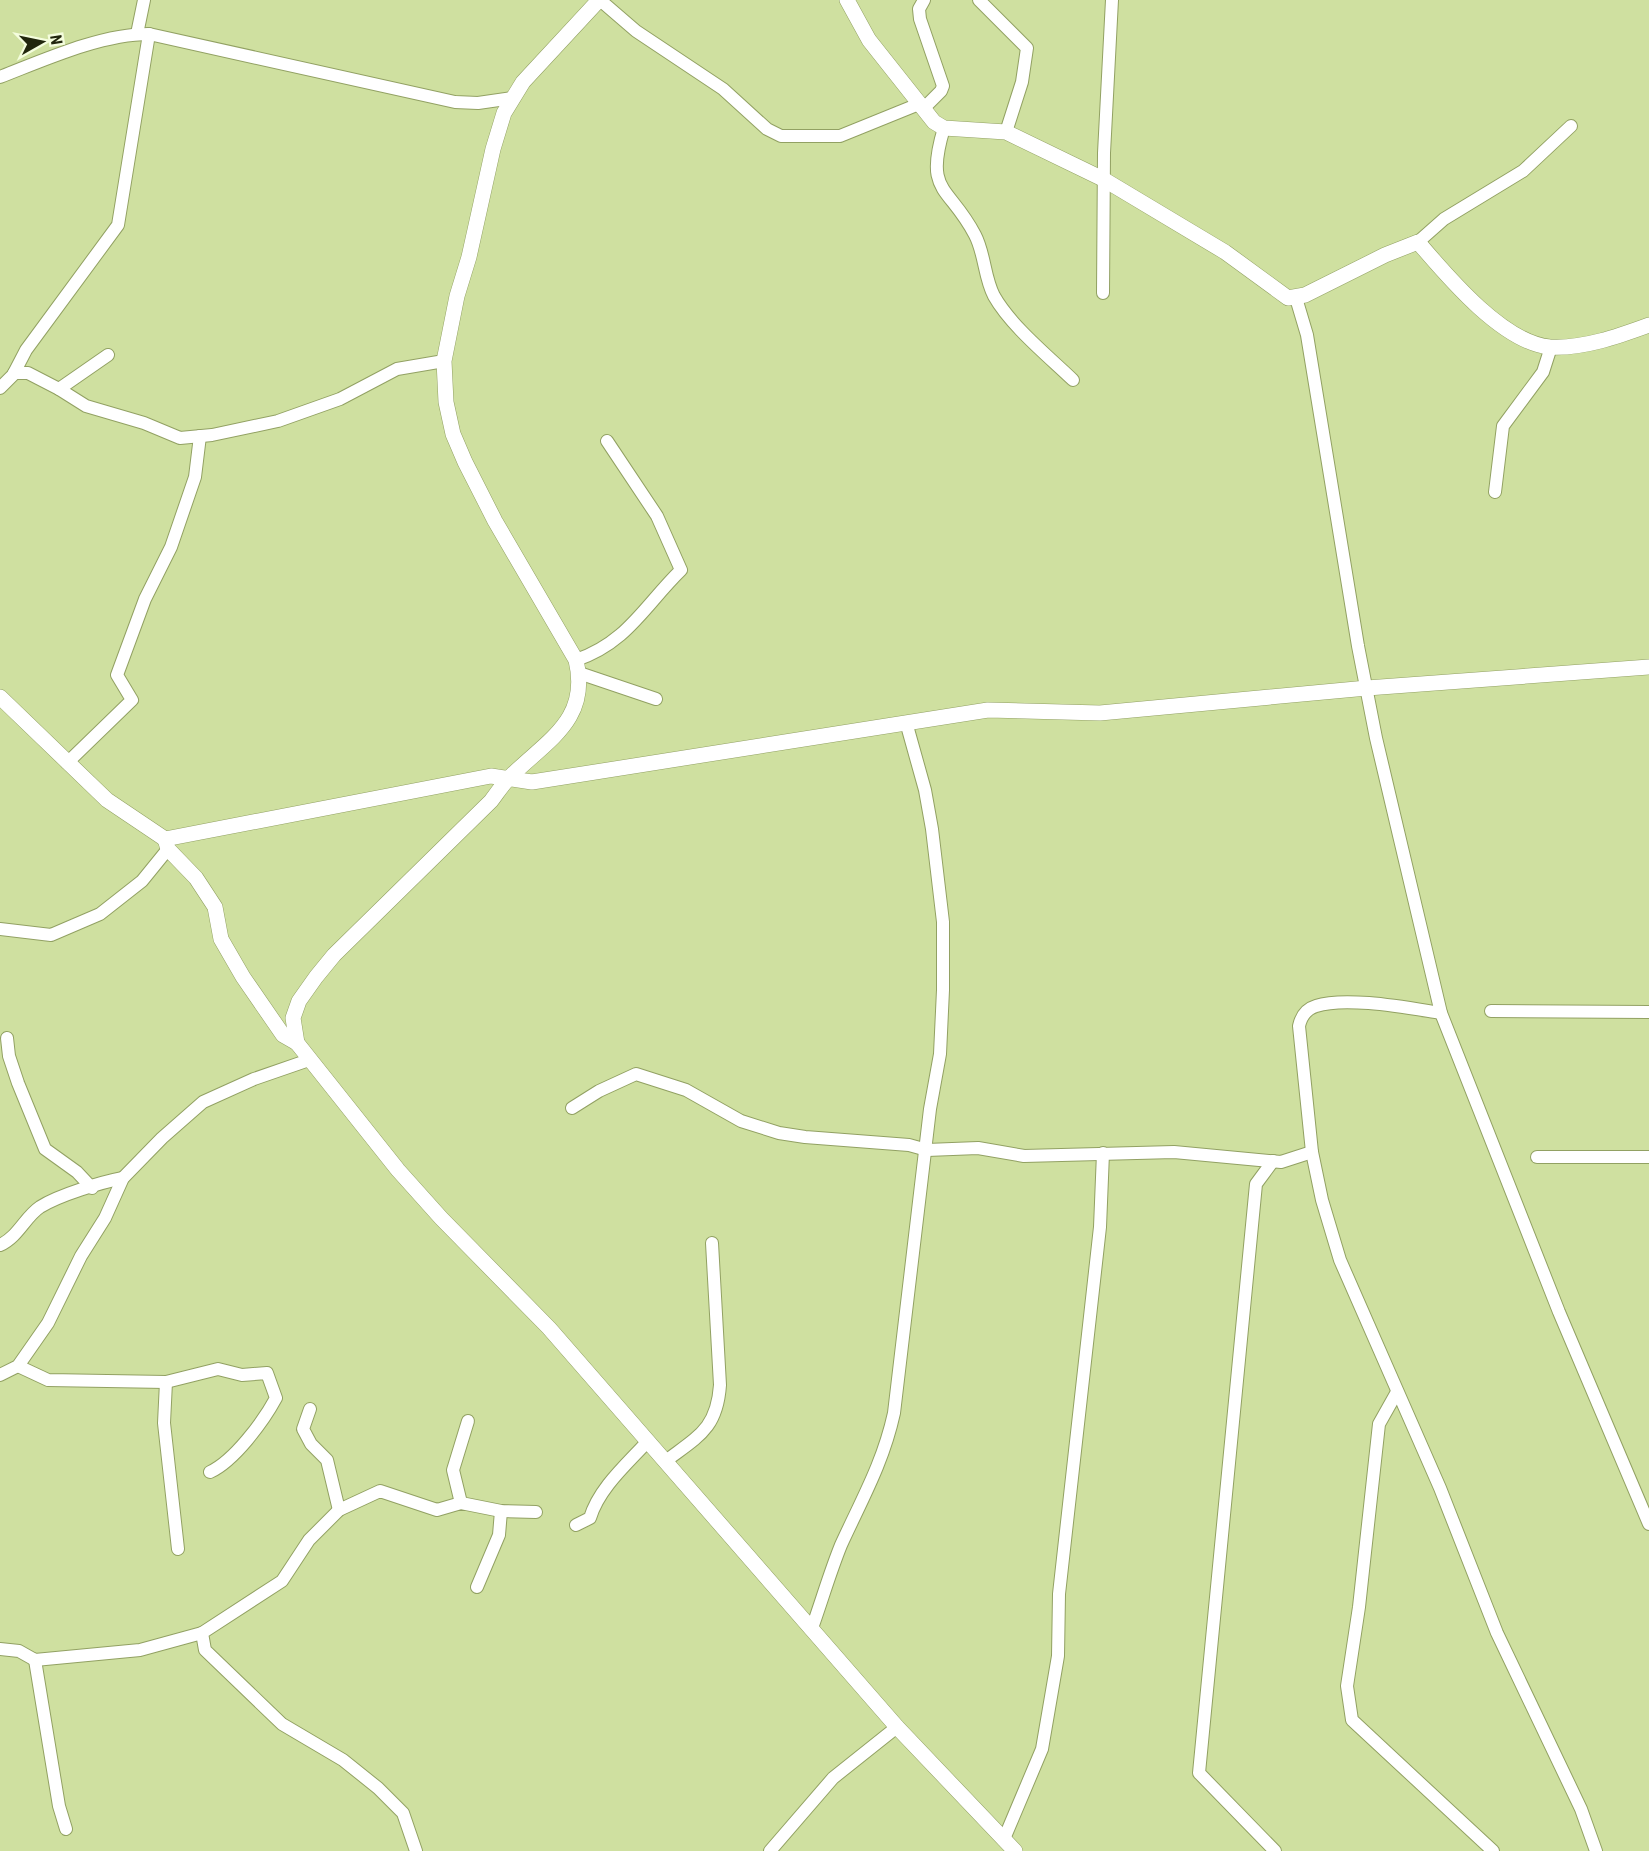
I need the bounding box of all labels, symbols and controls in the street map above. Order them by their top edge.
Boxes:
north arrow [12,12,72,72]
text: N [46,33,66,46]

